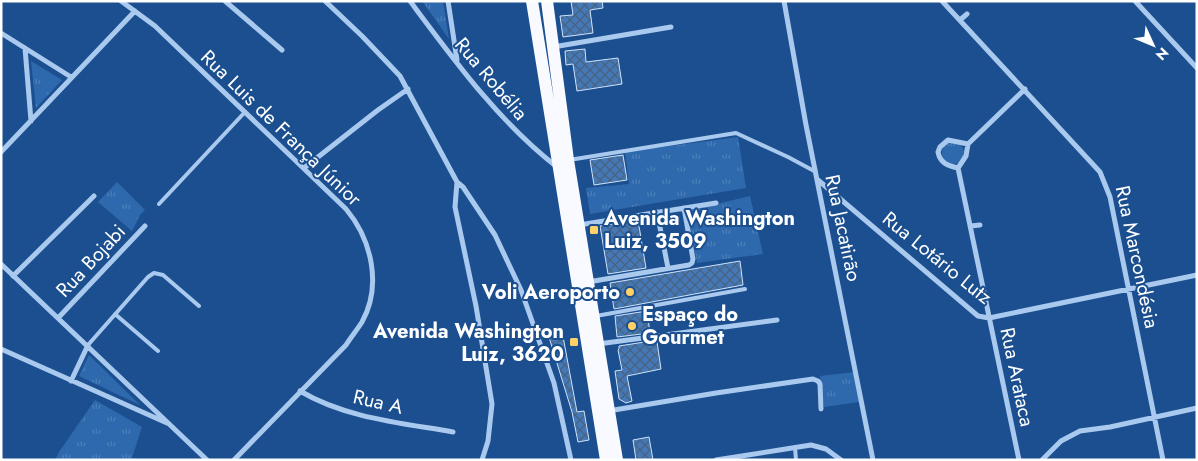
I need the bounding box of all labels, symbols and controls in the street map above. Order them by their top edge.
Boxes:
north arrow [1128,20,1178,70]
street label: Rua Robélia [448,31,534,127]
street label: Rua Luis de França Júnior [194,43,368,213]
text: N [1151,43,1173,65]
street label: Rua Jacatirão [818,172,868,284]
street label: Rua Marcondésia [1108,183,1166,331]
place label: Avenida Washington Luiz, 3509 [603,204,795,256]
street label: Rua Lotário Lutz [876,205,998,311]
street label: Rua Bojabi [49,218,133,304]
marker: Avenida Washington Luiz, 3509 [588,224,600,236]
place label: Voli Aeroporto [481,278,620,307]
marker: Voli Aeroporto [624,286,636,298]
place label: Espaço do Gourmet [642,300,738,352]
place label: Avenida Washington Luiz, 3620 [372,317,564,369]
marker: Espaço do Gourmet [626,320,638,332]
street label: Rua Arataca [992,325,1042,429]
marker: Avenida Washington Luiz, 3620 [568,336,580,348]
street label: Rua A [350,382,407,422]

